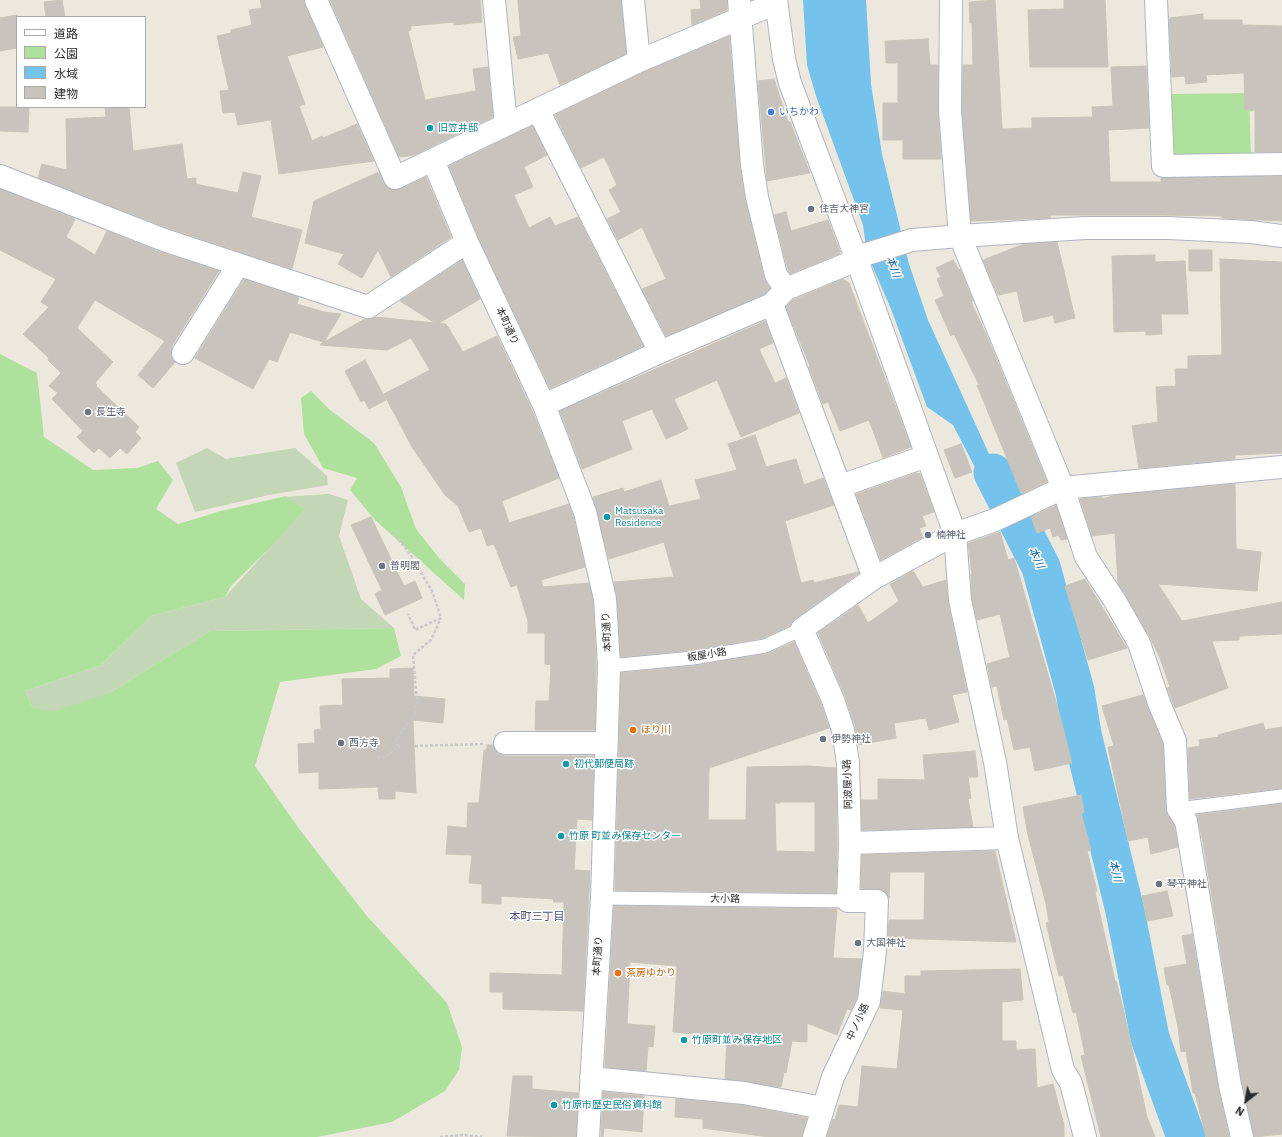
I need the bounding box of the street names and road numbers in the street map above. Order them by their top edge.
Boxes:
street label: 本町通り [493,305,521,347]
street label: 本町通り [600,612,614,652]
street label: 板屋小路 [686,646,728,664]
street label: 阿波屋小路 [841,759,855,809]
street label: 大小路 [710,893,740,905]
street label: 本町通り [591,936,605,976]
street label: 中ノ小路 [844,1001,872,1043]

